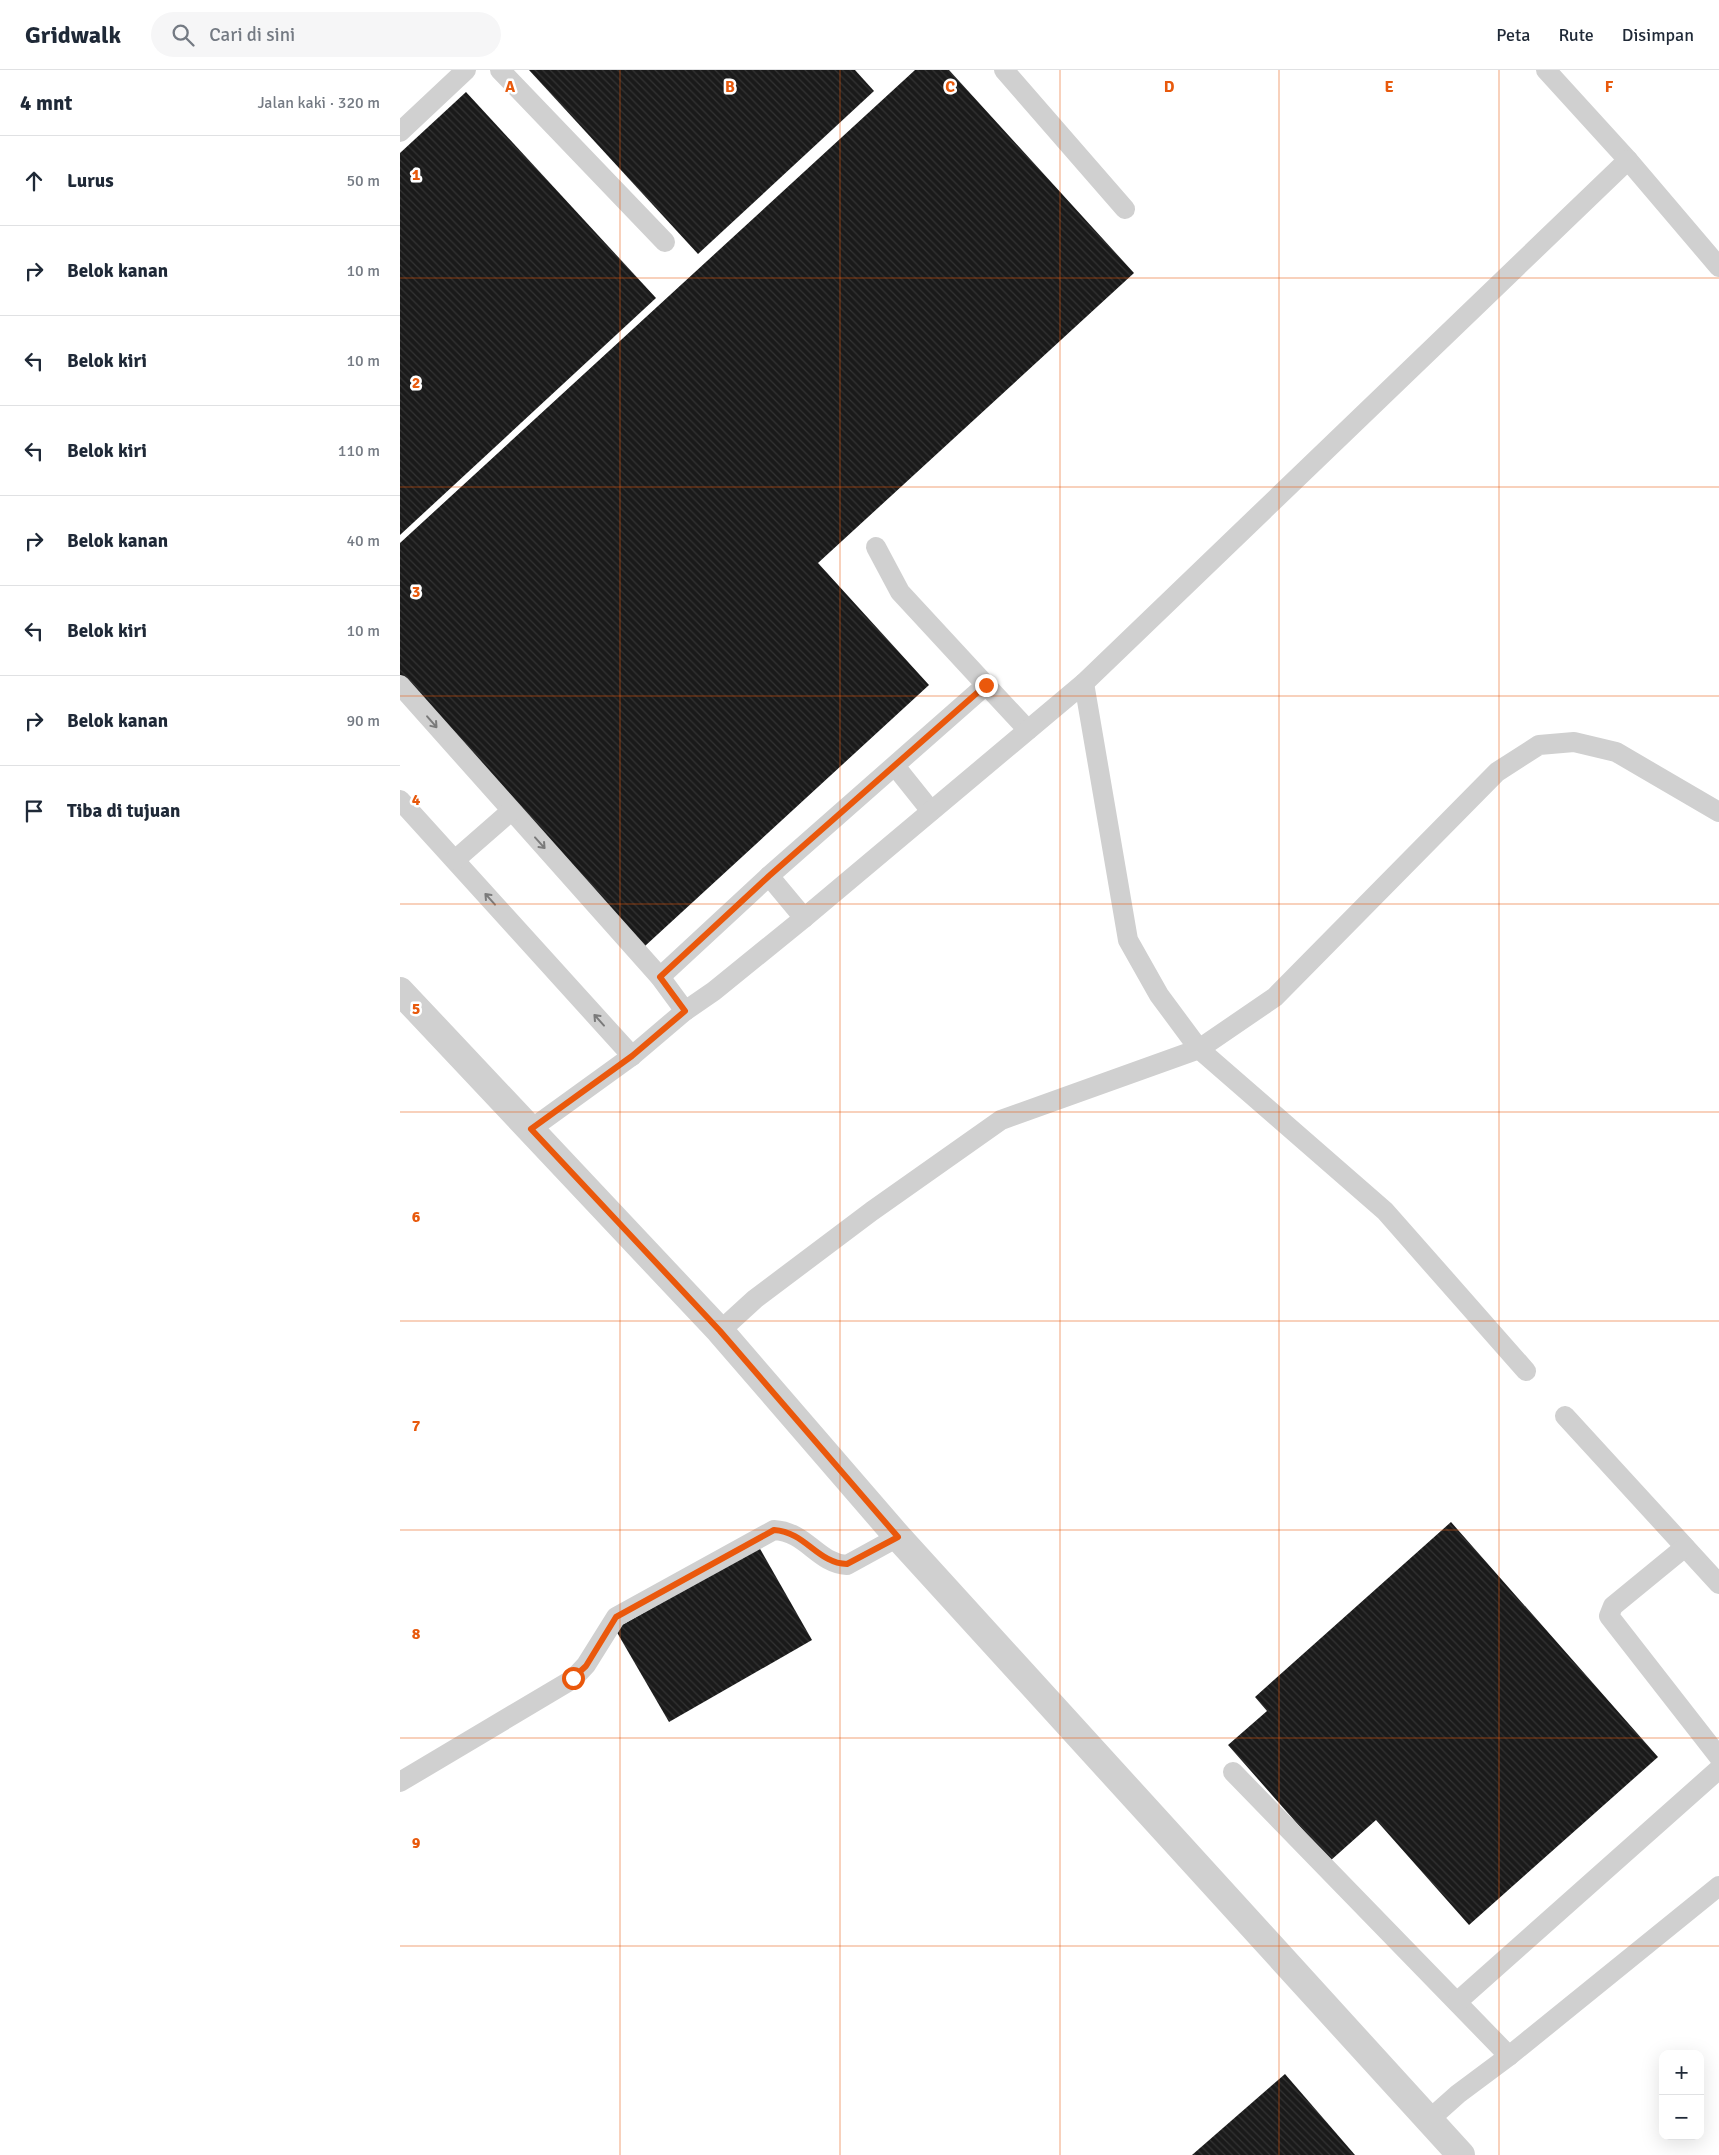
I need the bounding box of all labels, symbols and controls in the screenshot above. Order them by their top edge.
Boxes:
search box [151,12,501,57]
text: Gridwalk [25,20,121,50]
icon: search [169,21,197,49]
text: Cari di sini [209,23,295,47]
text: Peta [1496,24,1530,46]
text: Rute [1558,24,1594,46]
text: Disimpan [1622,24,1694,46]
text: A [505,77,516,97]
text: B [725,77,735,97]
text: C [945,77,955,97]
text: D [1164,77,1175,97]
text: E [1384,77,1394,97]
text: F [1605,77,1614,97]
text: 4 mnt [20,90,72,116]
text: Jalan kaki · 320 m [258,93,380,113]
text: 1 [412,165,421,185]
icon: ahead [20,167,48,195]
text: Lurus [67,169,114,193]
text: 50 m [346,171,380,191]
icon: right [20,257,48,285]
text: Belok kanan [67,259,168,283]
text: 10 m [346,261,380,281]
icon: left [20,347,48,375]
text: Belok kiri [67,349,147,373]
text: 10 m [346,351,380,371]
text: 2 [412,373,420,393]
icon: left [20,437,48,465]
text: Belok kiri [67,439,147,463]
text: 110 m [338,441,380,461]
icon: right [20,527,48,555]
text: Belok kanan [67,529,168,553]
text: 40 m [346,531,380,551]
text: 3 [412,582,420,602]
icon: left [20,617,48,645]
text: Belok kiri [67,619,147,643]
text: 10 m [346,621,380,641]
route end [975,674,998,697]
icon: right [20,707,48,735]
text: Belok kanan [67,709,168,733]
text: 90 m [346,711,380,731]
one-way arrow [426,715,438,728]
text: 4 [412,790,421,810]
icon: arrive [20,797,48,825]
text: Tiba di tujuan [67,799,180,823]
one-way arrow [534,837,546,850]
one-way arrow [484,893,496,906]
text: 5 [412,999,420,1019]
one-way arrow [593,1013,605,1026]
text: 6 [412,1207,421,1227]
text: 7 [412,1416,421,1436]
text: 8 [412,1624,421,1644]
route start [562,1667,585,1690]
text: 9 [412,1833,421,1853]
map controls [1659,2050,1704,2140]
button: + [1659,2050,1704,2095]
button: − [1659,2095,1704,2140]

